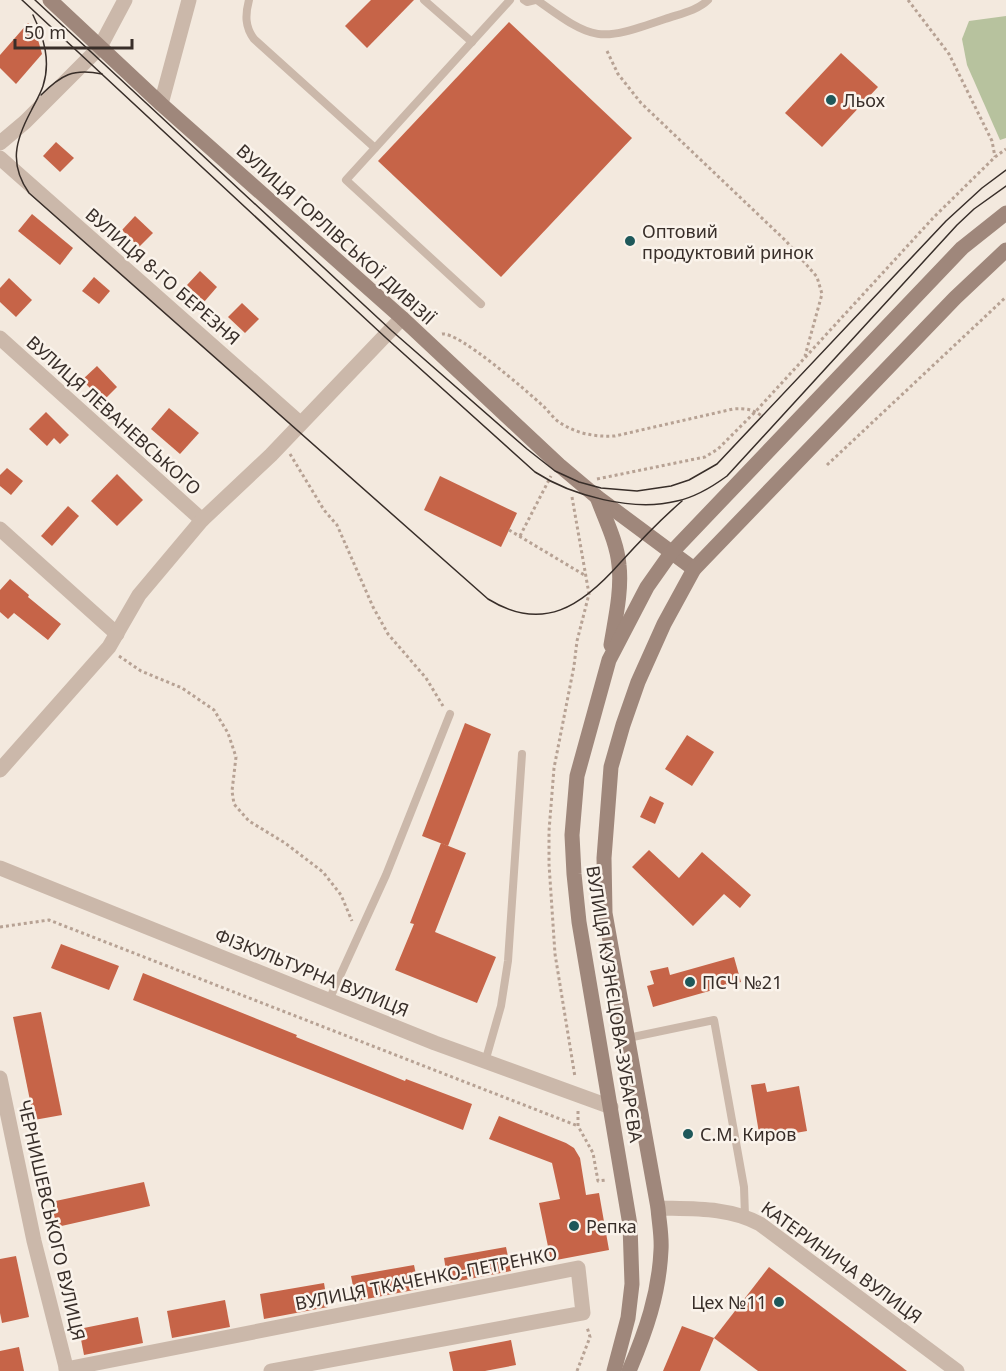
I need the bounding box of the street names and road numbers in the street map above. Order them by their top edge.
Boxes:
street label: ВУЛИЦЯ ГОРЛІВСЬКОЇ ДИВІЗІЇ [232,138,440,330]
street label: ВУЛИЦЯ 8-ГО БЕРЕЗНЯ [81,202,245,350]
street label: ВУЛИЦЯ ЛЕВАНЕВСЬКОГО [22,330,206,500]
street label: ВУЛИЦЯ КУЗНЄЦОВА-ЗУБАРЄВА [581,864,649,1145]
street label: ФІЗКУЛЬТУРНА ВУЛИЦЯ [212,922,412,1022]
street label: ЧЕРНИШЕВСЬКОГО ВУЛИЦЯ [13,1097,91,1343]
street label: КАТЕРИНИЧА ВУЛИЦЯ [757,1195,927,1329]
street label: ВУЛИЦЯ ТКАЧЕНКО-ПЕТРЕНКО [293,1241,559,1315]

